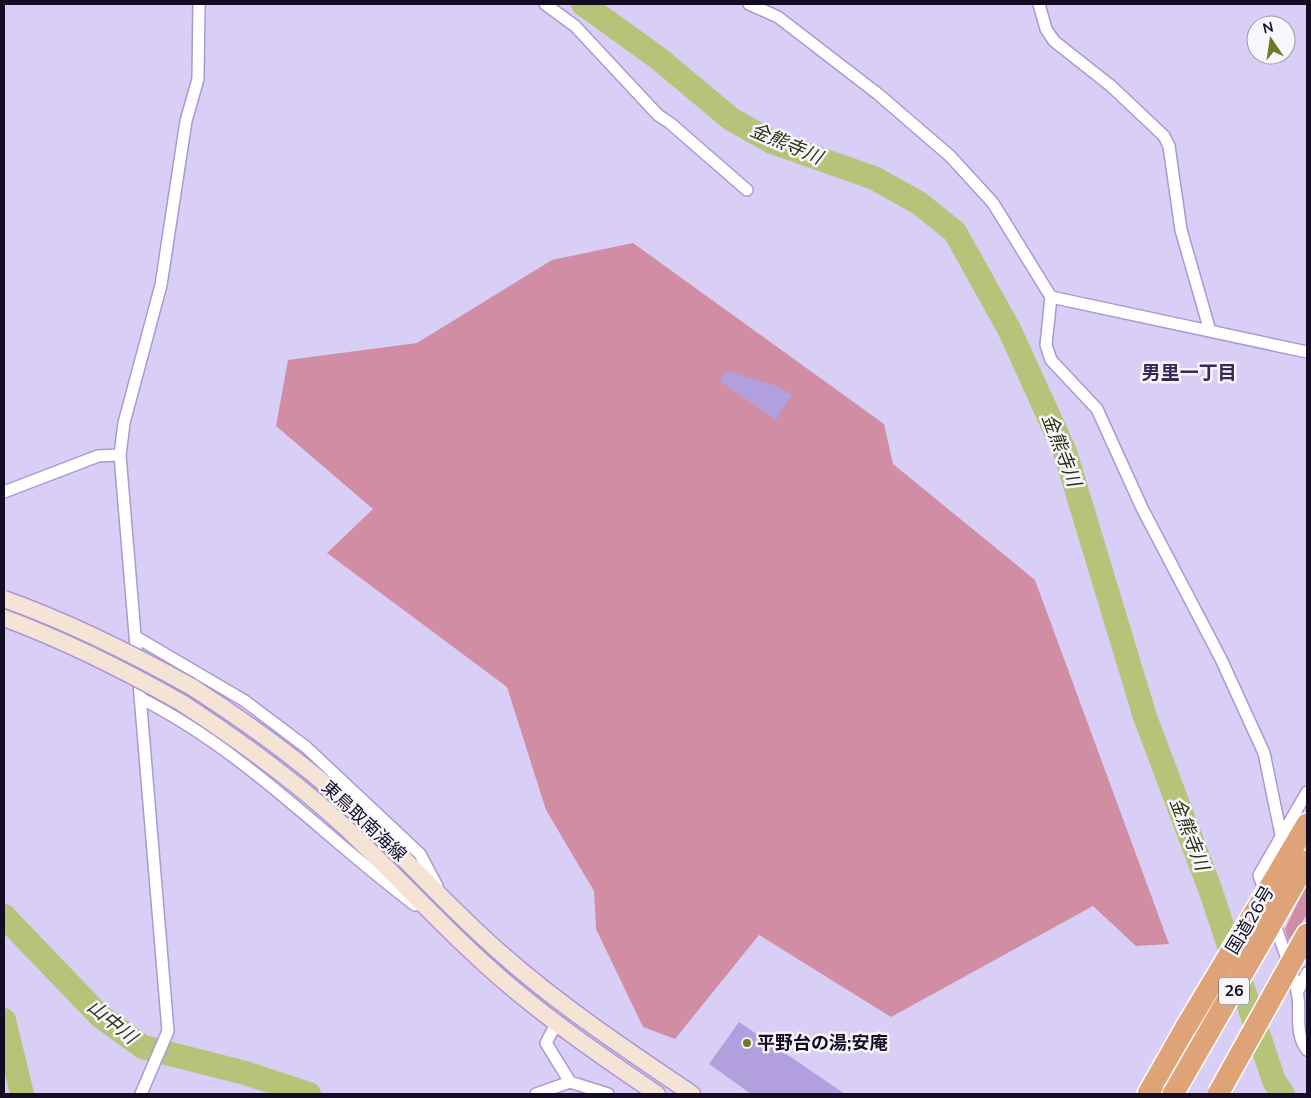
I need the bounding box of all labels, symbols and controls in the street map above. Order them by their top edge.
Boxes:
north arrow [1246,15,1296,65]
text: N [1261,17,1275,38]
water label: 金熊寺川 [746,117,828,172]
district label: 男里一丁目 [1141,360,1237,386]
water label: 金熊寺川 [1035,410,1087,492]
street label: 東鳥取南海線 [316,775,412,867]
water label: 金熊寺川 [1163,794,1215,876]
street label: 国道26号 [1220,881,1280,959]
road number: 26 [1219,978,1249,1004]
water label: 山中川 [82,994,144,1051]
place label: 平野台の湯;安庵 [757,1031,887,1055]
marker: 平野台の湯;安庵 [741,1037,753,1049]

